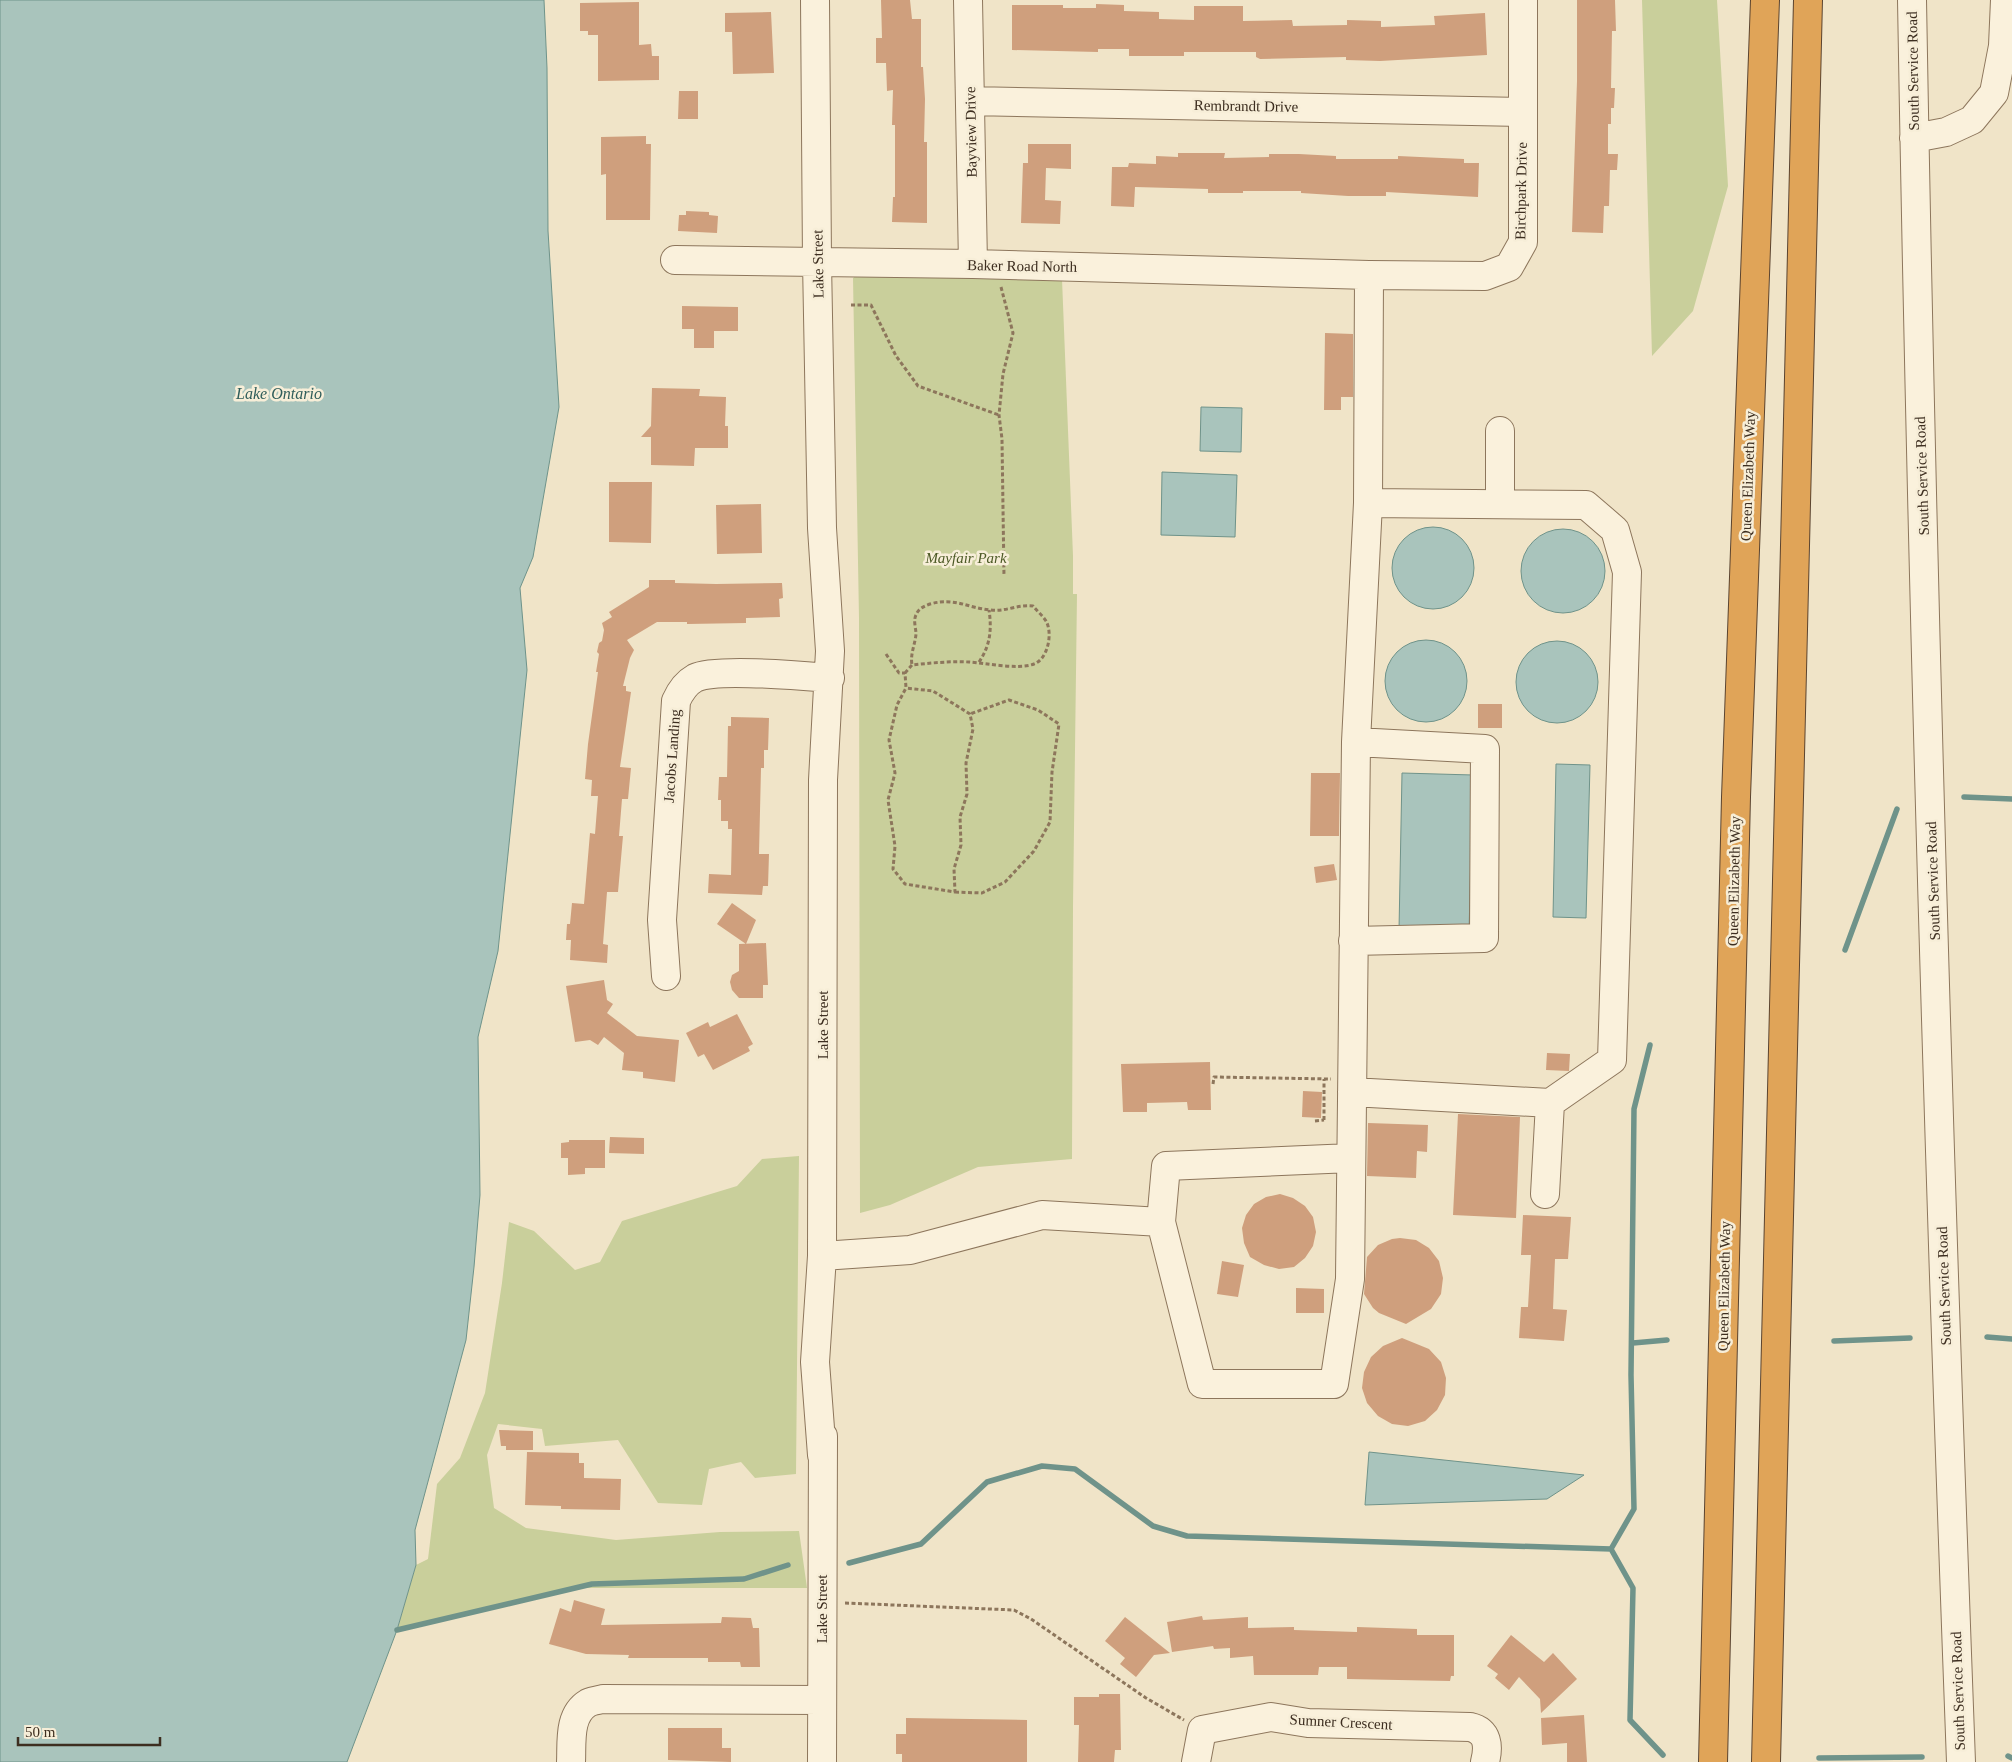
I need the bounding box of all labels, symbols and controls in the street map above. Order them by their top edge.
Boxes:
street label: South Service Road [1904,11,1922,131]
street label: Bayview Drive [962,86,980,178]
street label: Rembrandt Drive [1194,97,1299,115]
street label: Birchpark Drive [1512,142,1530,240]
street label: Lake Street [809,229,827,298]
street label: Baker Road North [967,257,1078,275]
water label: Lake Ontario [235,385,322,402]
street label: Queen Elizabeth Way [1738,410,1758,541]
street label: South Service Road [1912,416,1932,536]
park label: Mayfair Park [924,550,1007,566]
street label: Jacobs Landing [661,708,683,803]
street label: Queen Elizabeth Way [1725,815,1743,946]
street label: South Service Road [1923,821,1943,941]
street label: Lake Street [815,990,831,1059]
street label: Queen Elizabeth Way [1715,1220,1733,1351]
street label: South Service Road [1934,1226,1954,1346]
street label: Lake Street [814,1574,830,1643]
street label: South Service Road [1948,1631,1968,1751]
street label: Sumner Crescent [1289,1711,1394,1733]
scale bar [18,1714,160,1746]
text: 50 m [25,1724,56,1740]

